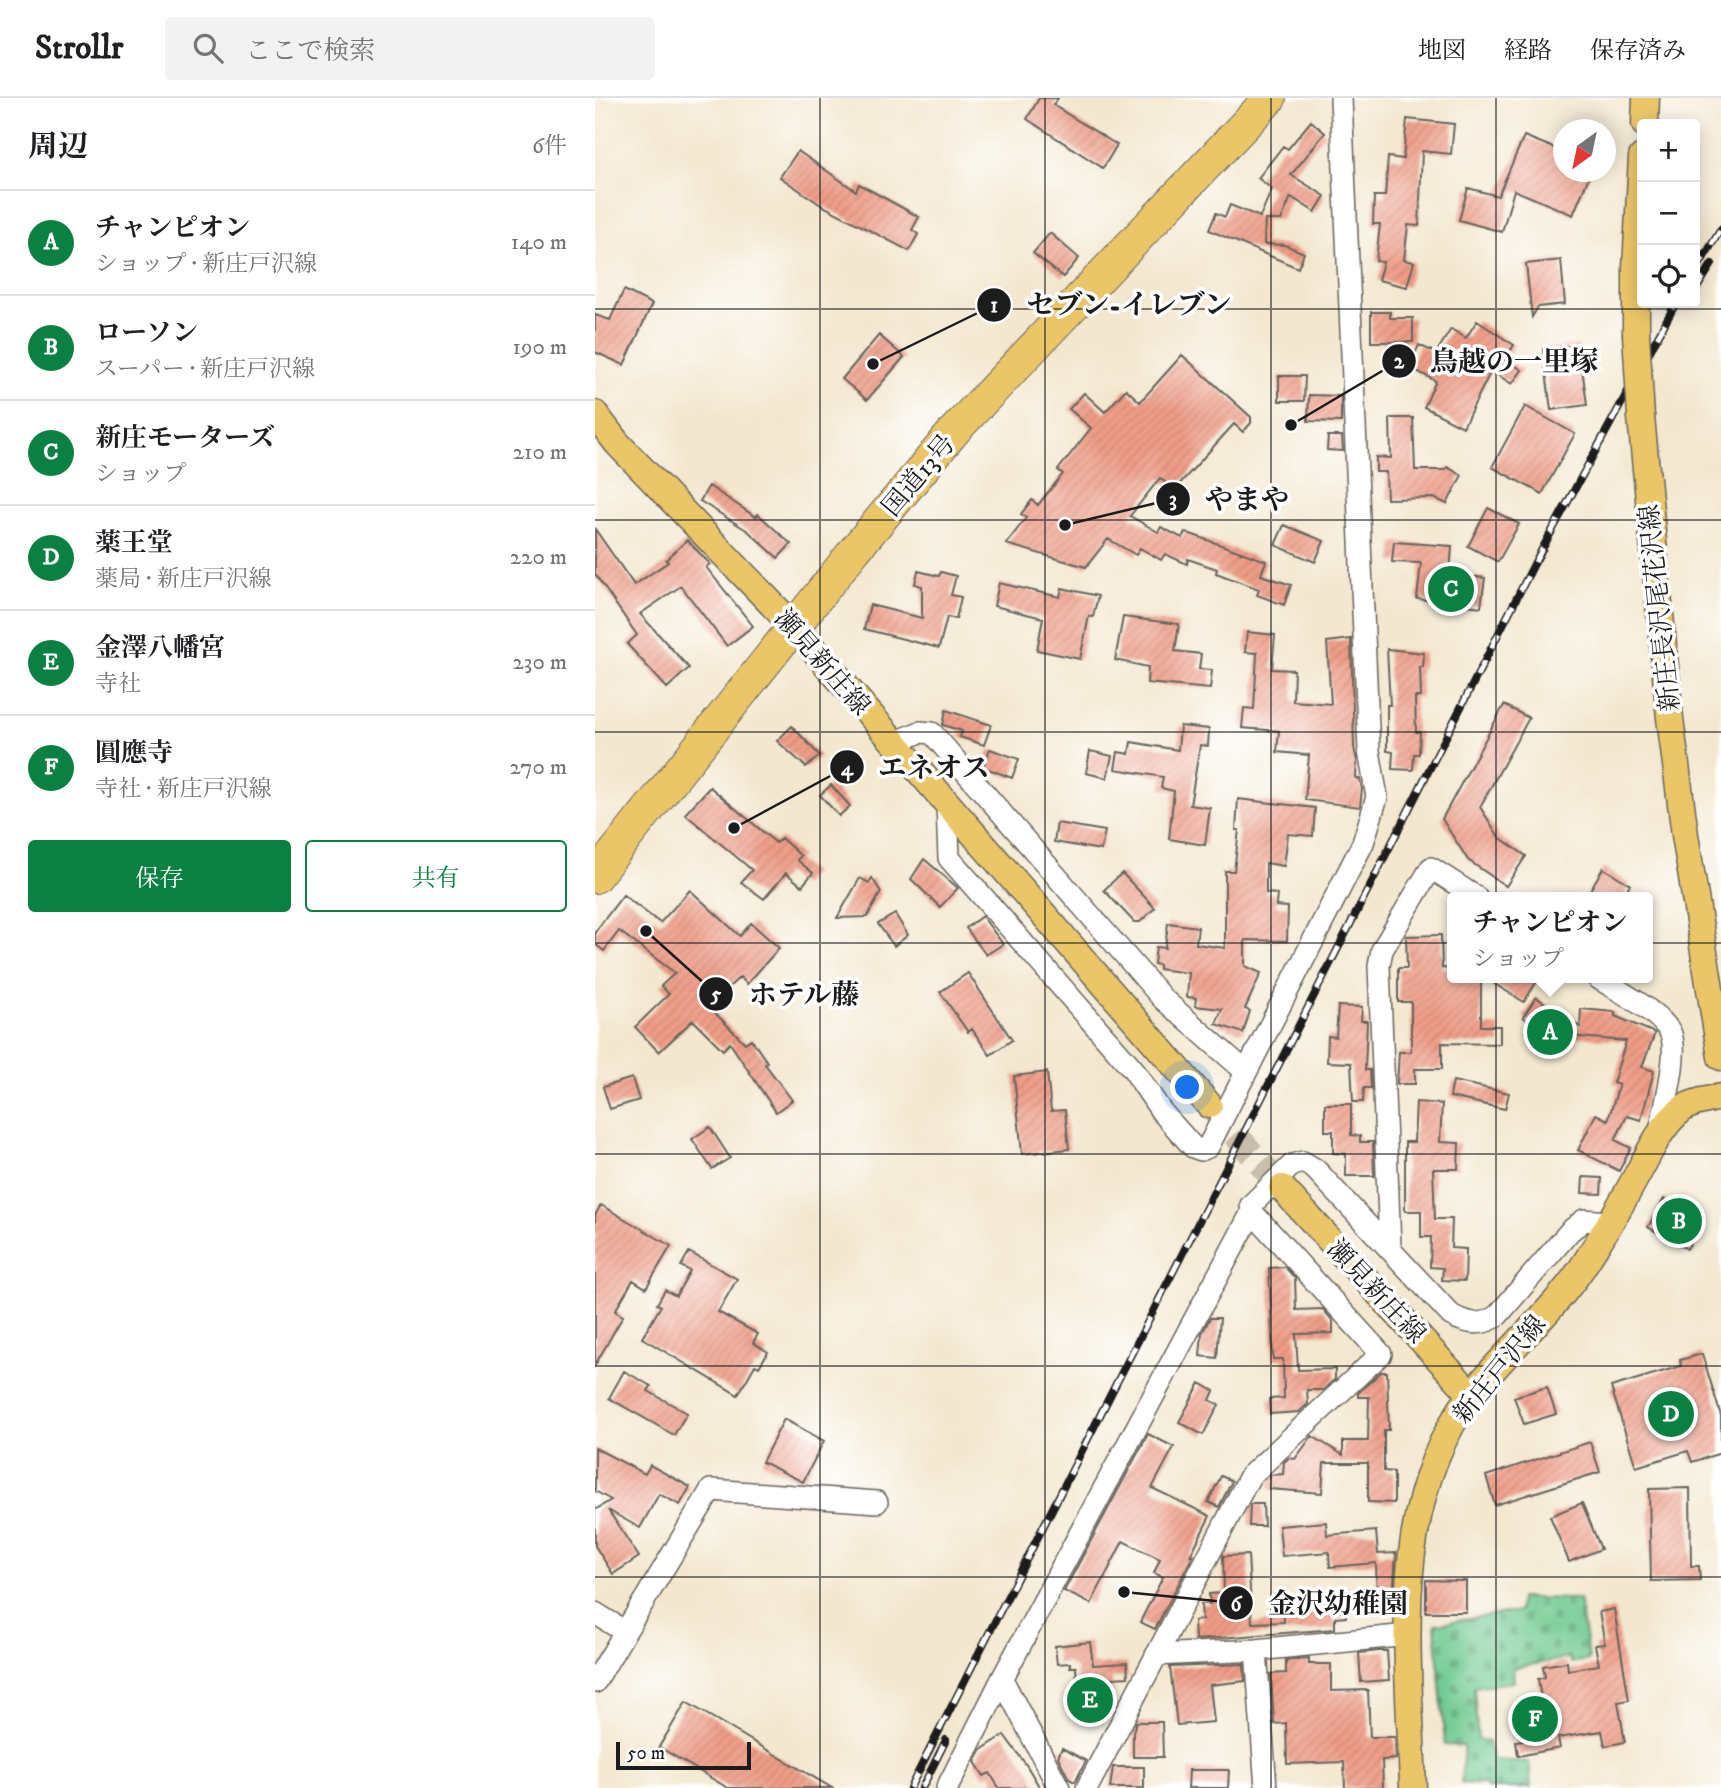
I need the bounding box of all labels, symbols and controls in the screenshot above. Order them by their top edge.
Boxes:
search box [165,17,655,80]
text: Strollr [35,28,123,69]
icon: search [189,29,227,67]
text: ここで検索 [245,35,375,68]
text: 地図 [1418,36,1466,66]
text: 経路 [1504,36,1552,66]
text: 保存済み [1590,36,1686,66]
north arrow [1553,119,1616,182]
map controls [1637,119,1700,308]
button: + [1637,119,1700,182]
text: 周辺 [28,129,88,166]
text: 6件 [532,132,567,161]
button: − [1637,182,1700,245]
text: チャンピオン [95,212,250,245]
text: A [44,228,58,257]
text: 140 m [511,228,567,257]
button: locate [1637,245,1700,308]
text: ショップ · 新庄戸沢線 [95,250,317,279]
callout: セブン-イレブン [976,280,1247,329]
text: セブン-イレブン [1026,288,1232,323]
text: 1 [990,293,998,319]
text: ローソン [95,317,198,350]
text: B [44,333,58,362]
text: 190 m [513,333,567,362]
callout: 鳥越の一里塚 [1381,336,1612,385]
text: 鳥越の一里塚 [1430,345,1598,380]
text: 2 [1394,349,1405,375]
text: スーパー · 新庄戸沢線 [95,355,315,384]
text: 新庄モーターズ [95,422,275,455]
street label: 国道13号 [875,428,963,524]
text: C [43,438,59,467]
text: 210 m [513,438,567,467]
text: ショップ [95,460,187,489]
callout: やまや [1156,474,1303,523]
text: やまや [1205,483,1289,518]
text: 3 [1169,487,1177,513]
street label: 新庄長沢尾花沢線 [1633,503,1688,713]
text: 薬王堂 [95,527,173,560]
text: D [42,543,60,572]
text: 220 m [510,543,567,572]
pin: C [1428,563,1474,615]
text: 薬局 · 新庄戸沢線 [95,565,271,594]
street label: 瀬見新庄線 [767,603,877,723]
text: 金澤八幡宮 [95,632,225,665]
text: E [43,648,59,677]
text: 230 m [513,648,567,677]
text: 寺社 [95,670,141,699]
text: 圓應寺 [95,737,173,770]
callout: エネオス [829,743,1004,792]
text: エネオス [878,751,990,786]
text: F [44,753,58,782]
text: 270 m [510,753,567,782]
text: 4 [841,756,854,782]
text: 寺社 · 新庄戸沢線 [95,775,271,804]
button: 保存 [28,840,291,912]
button: 共有 [305,840,567,912]
popup [1447,892,1653,983]
text: チャンピオン [1472,907,1628,940]
text: ショップ [1472,945,1564,974]
callout: ホテル藤 [699,969,874,1018]
text: ホテル藤 [749,978,859,1013]
text: 5 [710,982,722,1008]
pin: A [1527,1006,1573,1058]
your location [1170,1070,1204,1104]
pin: B [1656,1195,1702,1247]
street label: 瀬見新庄線 [1320,1233,1432,1351]
street label: 新庄戸沢線 [1446,1309,1554,1431]
pin: D [1648,1388,1694,1440]
callout: 金沢幼稚園 [1219,1579,1422,1628]
text: 金沢幼稚園 [1268,1587,1408,1622]
text: 6 [1231,1592,1243,1618]
pin: E [1067,1674,1113,1726]
pin: F [1512,1693,1558,1745]
scale bar [616,1739,751,1771]
text: 50 m [627,1742,665,1765]

